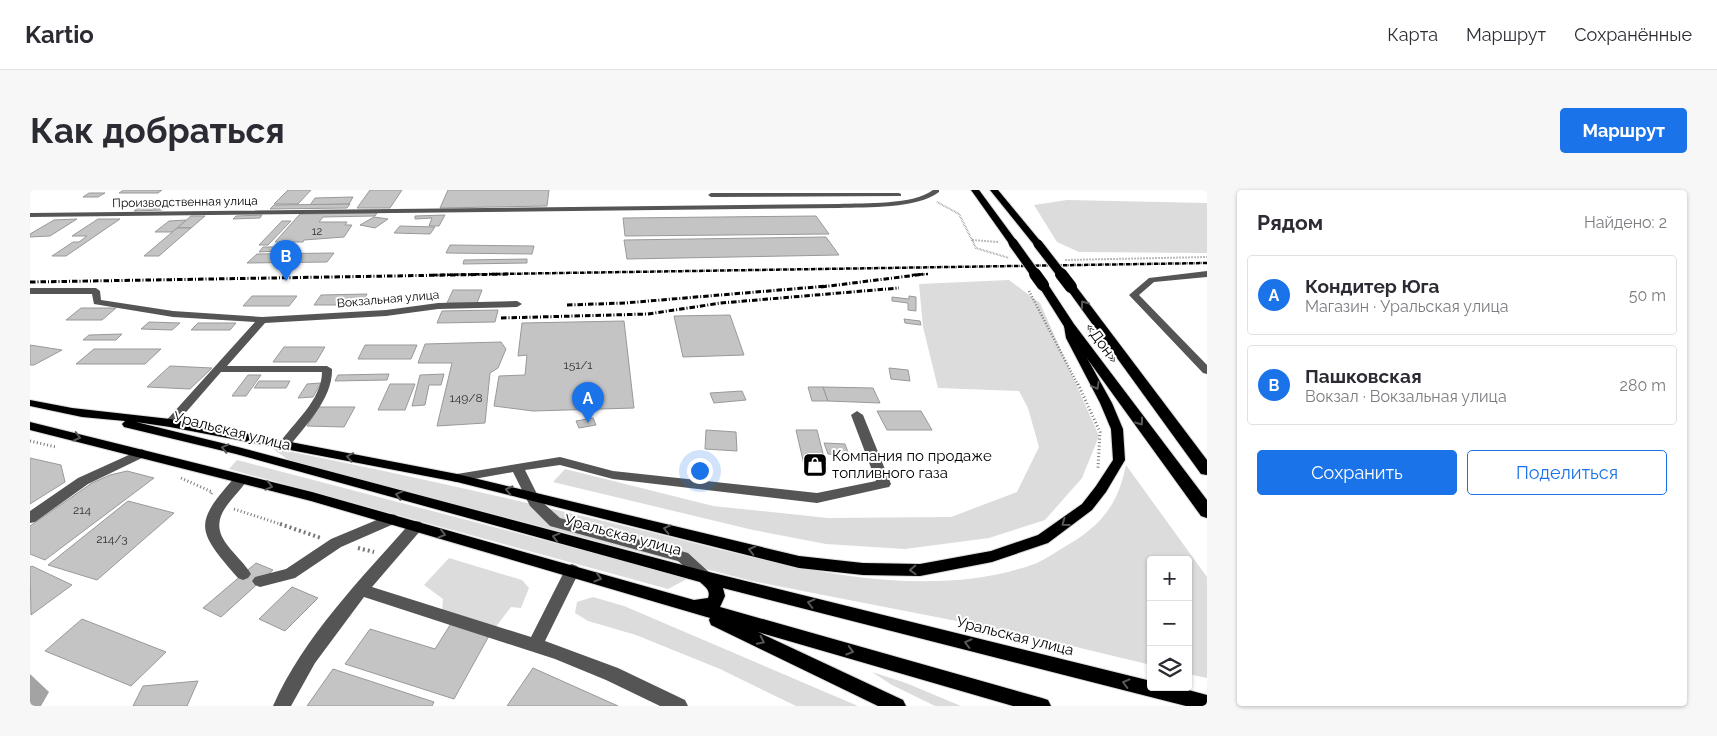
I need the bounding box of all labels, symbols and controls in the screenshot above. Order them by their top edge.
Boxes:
text: Kartio [25,20,94,49]
text: Карта [1387,24,1438,45]
text: Маршрут [1466,24,1546,45]
text: Сохранённые [1574,24,1692,45]
button: Маршрут [1560,108,1687,153]
text: Как добраться [30,110,285,151]
street label: Производственная улица [112,194,258,210]
text: Рядом [1257,210,1323,235]
text: Найдено: 2 [1584,213,1667,232]
house number: 12 [312,225,322,238]
pin: B [270,240,302,281]
text: Кондитер Юга [1305,275,1439,297]
text: A [1269,286,1279,305]
text: 50 m [1629,286,1666,305]
street label: Вокзальная улица [336,288,440,310]
text: Магазин · Уральская улица [1305,297,1509,316]
one-way arrow [1080,301,1090,310]
street label: «Дон» [1081,319,1123,367]
house number: 151/1 [564,358,592,372]
text: Пашковская [1305,365,1422,387]
text: B [1269,376,1279,395]
text: 280 m [1620,376,1666,395]
one-way arrow [1090,381,1100,390]
pin: A [572,382,604,423]
text: Вокзал · Вокзальная улица [1305,387,1507,406]
house number: 149/8 [450,391,483,405]
street label: Уральская улица [171,408,293,454]
one-way arrow [1134,416,1142,425]
one-way arrow [73,431,82,442]
one-way arrow [221,443,230,454]
place label: Компания по продаже топливного газа [832,447,992,482]
button: Сохранить [1257,450,1457,495]
button: Поделиться [1467,450,1667,495]
one-way arrow [346,452,354,463]
shop icon: Компания по продаже топливного газа [802,452,828,478]
your location [687,458,713,484]
one-way arrow [264,480,273,491]
one-way arrow [506,486,514,496]
one-way arrow [396,490,404,500]
house number: 214 [73,503,91,517]
street label: Уральская улица [563,511,683,559]
one-way arrow [1062,516,1071,526]
one-way arrow [662,524,671,535]
one-way arrow [438,528,446,538]
house number: 214/3 [96,532,128,546]
one-way arrow [553,532,561,542]
one-way arrow [749,546,757,556]
map controls [1147,556,1192,691]
button: + [1147,556,1192,601]
one-way arrow [908,564,916,575]
one-way arrow [594,573,602,583]
one-way arrow [807,599,815,609]
button: − [1147,601,1192,646]
street label: Уральская улица [954,613,1076,659]
one-way arrow [756,635,765,645]
one-way arrow [964,638,973,649]
one-way arrow [846,646,854,656]
button: layers [1147,646,1192,691]
one-way arrow [1121,678,1130,689]

